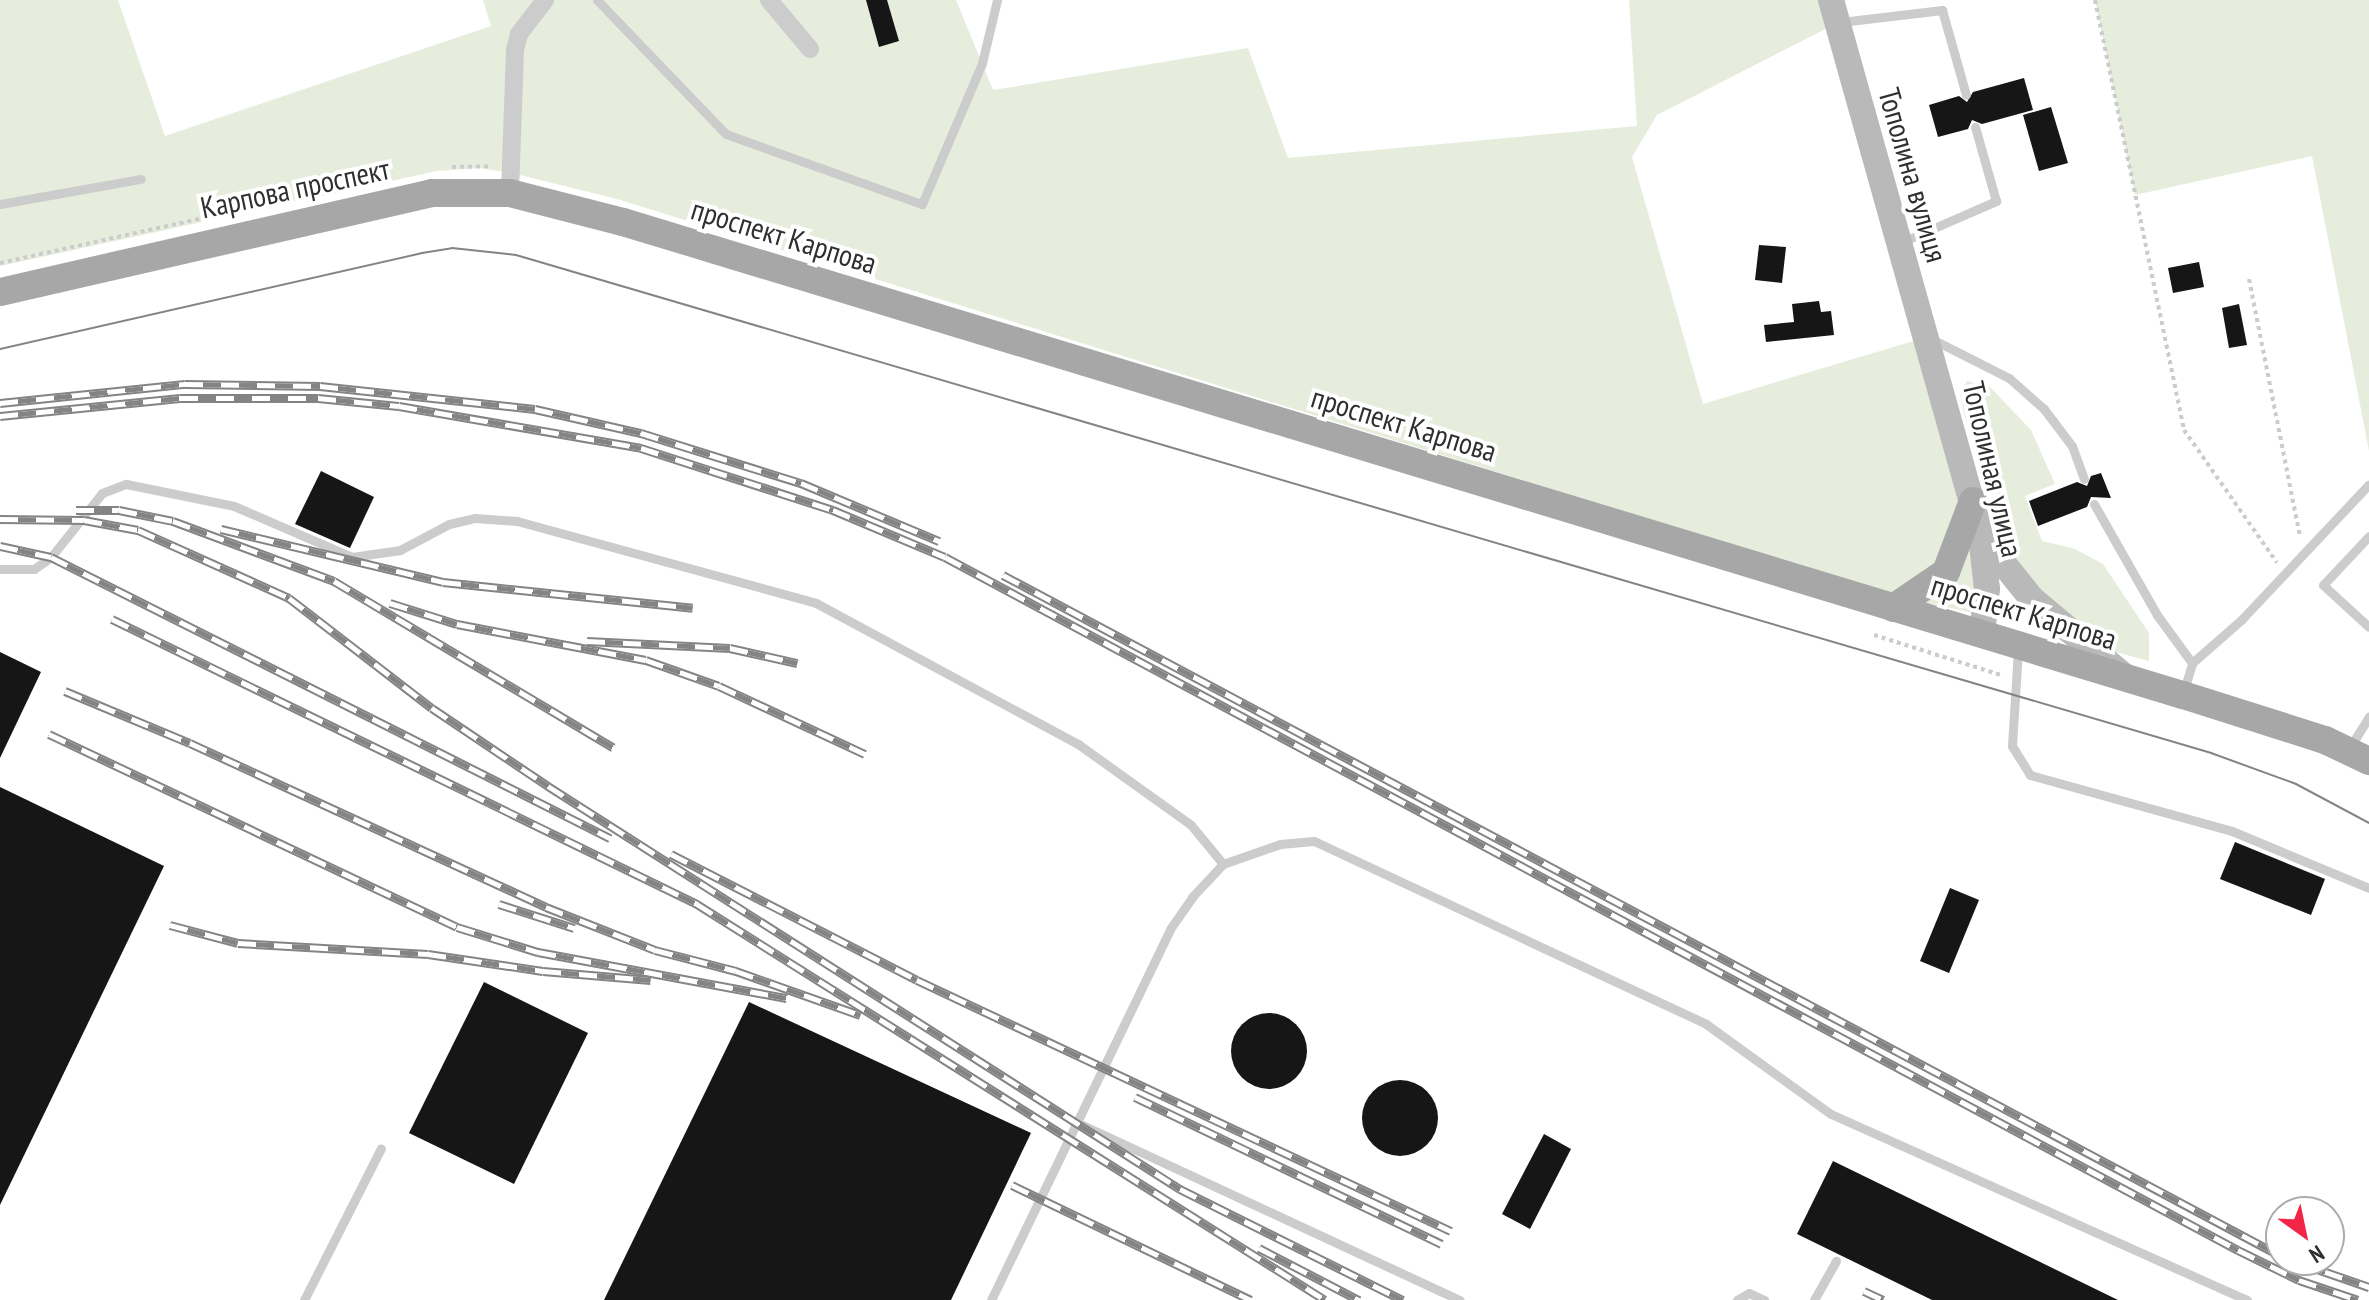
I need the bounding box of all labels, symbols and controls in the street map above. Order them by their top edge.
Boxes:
street label: Тополина вулиця [1871,84,1955,266]
street label: Карпова проспект [197,150,393,226]
street label: проспект Карпова [687,191,881,281]
street label: Тополиная улица [1955,378,2031,560]
street label: проспект Карпова [1307,379,1501,469]
street label: проспект Карпова [1927,567,2121,657]
north arrow [2265,1196,2345,1276]
text: N [2304,1239,2330,1269]

